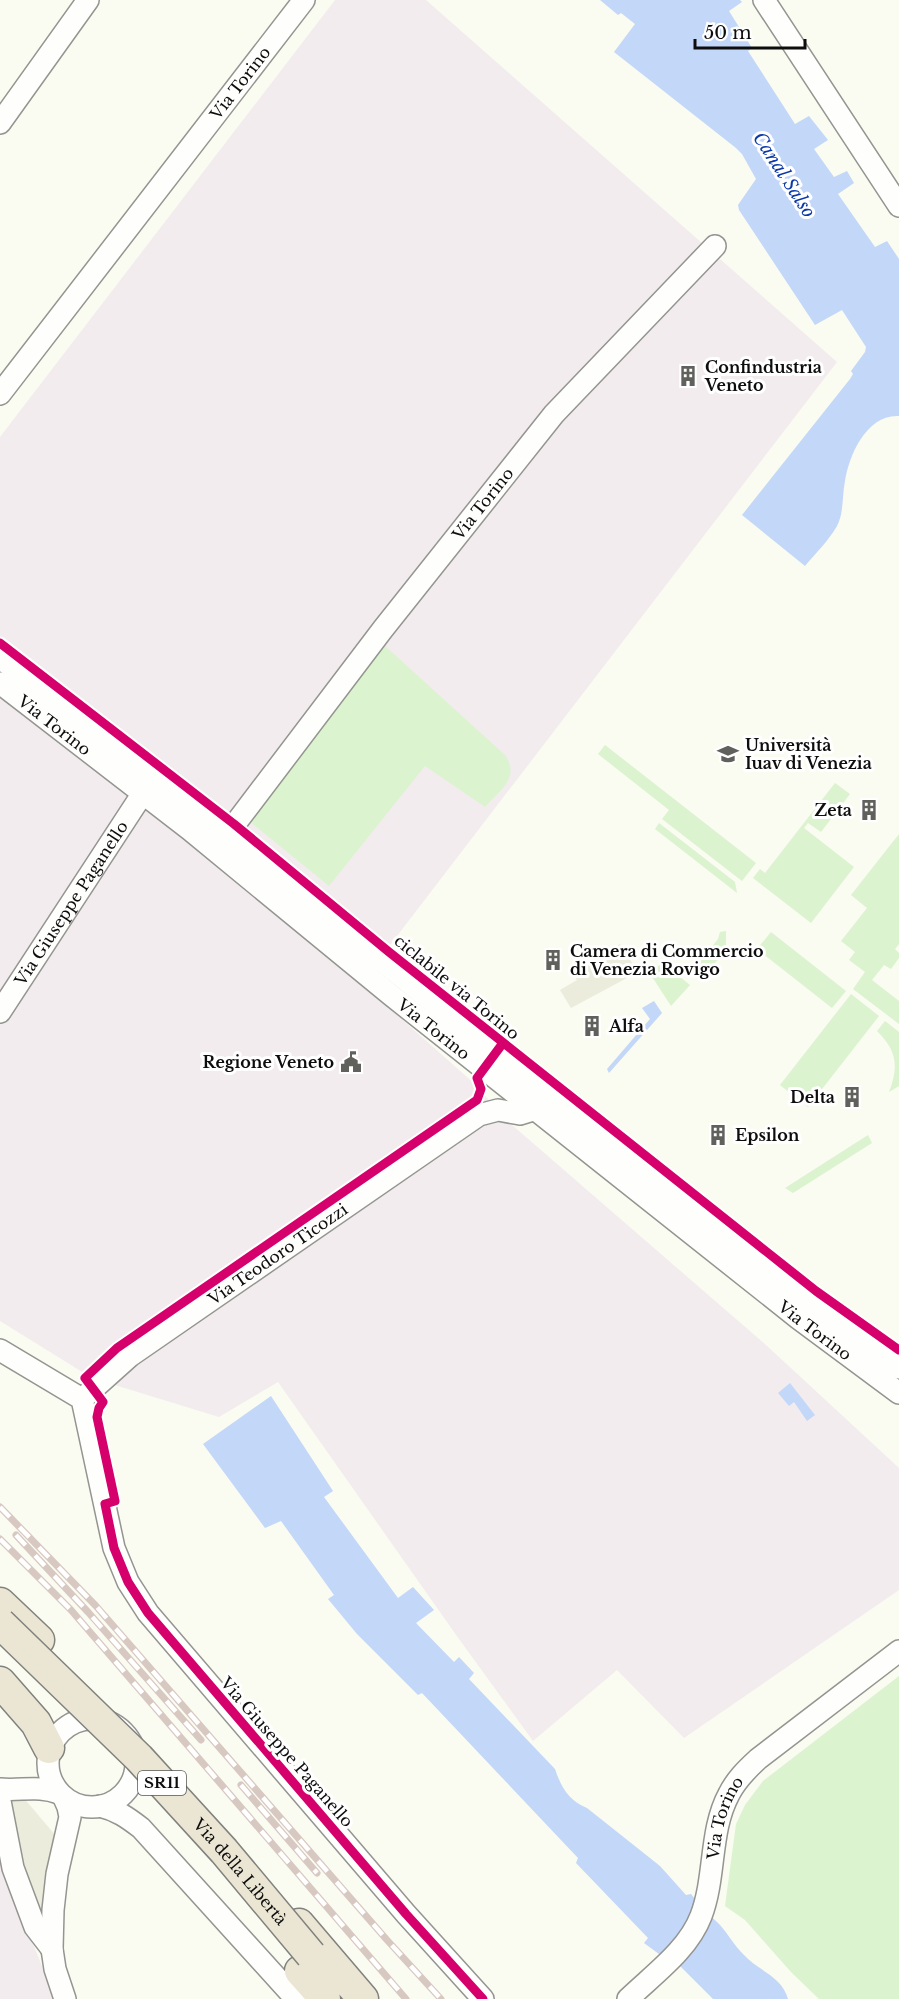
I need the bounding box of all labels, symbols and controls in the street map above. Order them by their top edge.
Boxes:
scale bar [695,12,804,50]
text: 50 m [704,22,752,44]
street label: Via Torino [205,42,275,124]
water label: Canal Salso [748,128,820,222]
place label: Confindustria Veneto [704,357,822,395]
building icon: Confindustria Veneto [676,364,700,388]
street label: Via Torino [447,463,518,545]
street label: Via Torino [13,690,95,760]
place label: Università Iuav di Venezia [745,735,872,773]
school or university icon: Università Iuav di Venezia [716,742,740,766]
building icon: Zeta [857,798,881,822]
place label: Zeta [815,800,852,820]
street label: Via Giuseppe Paganello [10,817,132,990]
street label: ciclabile via Torino [390,930,524,1044]
place label: Camera di Commercio di Venezia Rovigo [570,941,764,979]
building icon: Camera di Commercio di Venezia Rovigo [541,948,565,972]
street label: Via Torino [393,994,474,1064]
building icon: Alfa [580,1014,604,1038]
place label: Alfa [608,1016,644,1036]
public building icon: Regione Veneto [339,1050,363,1074]
place label: Regione Veneto [202,1052,334,1072]
building icon: Delta [840,1085,864,1109]
place label: Delta [790,1087,835,1107]
building icon: Epsilon [706,1123,730,1147]
place label: Epsilon [735,1125,800,1145]
street label: Via Teodoro Ticozzi [203,1199,352,1310]
street label: Via Torino [774,1296,856,1365]
street label: Via Giuseppe Paganello [216,1672,358,1831]
road number: SR11 [138,1771,186,1795]
street label: Via Torino [702,1772,747,1862]
street label: Via della Libertà [188,1813,292,1929]

